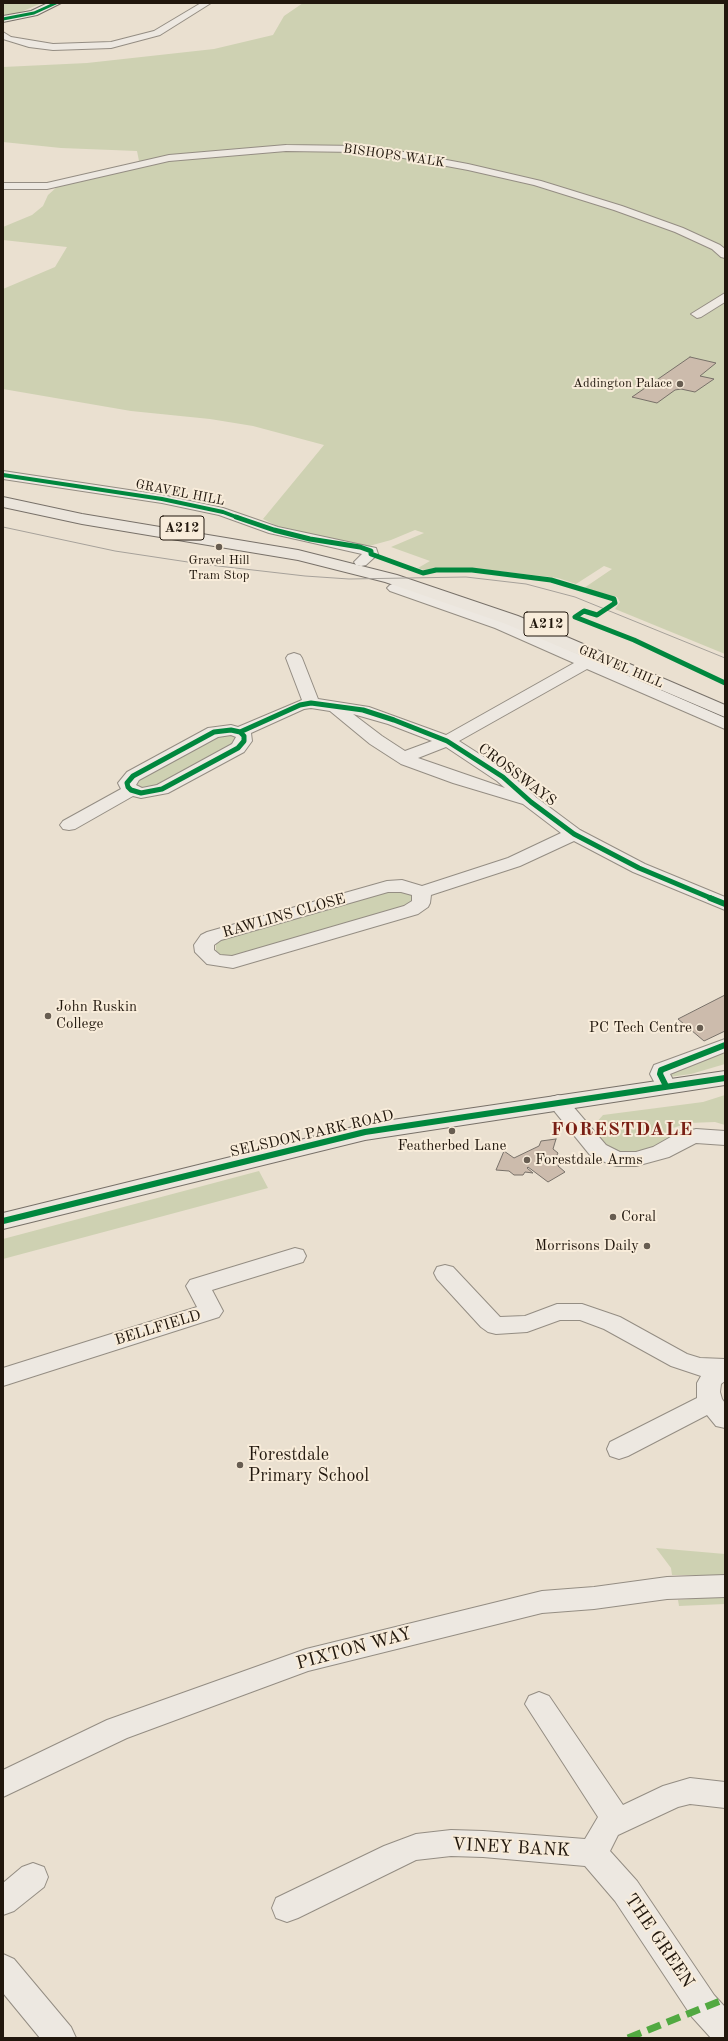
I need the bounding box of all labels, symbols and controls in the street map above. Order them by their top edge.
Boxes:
street label: BISHOPS WALK [342,141,446,171]
place label: Addington Palace [573,376,672,392]
marker: Addington Palace [675,379,685,389]
street label: GRAVEL HILL [134,477,226,509]
road number: A212 [160,516,204,540]
marker: Gravel Hill Tram Stop [214,542,224,552]
place label: Gravel Hill Tram Stop [189,553,249,584]
road number: A212 [524,612,568,636]
street label: GRAVEL HILL [576,642,666,692]
street label: CROSSWAYS [474,740,560,810]
street label: RAWLINS CLOSE [220,890,348,942]
place label: John Ruskin College [56,998,137,1033]
marker: John Ruskin College [43,1011,53,1021]
place label: PC Tech Centre [589,1019,692,1037]
marker: PC Tech Centre [695,1023,705,1033]
street label: SELSDON PARK ROAD [228,1106,396,1162]
district label: FORESTDALE [551,1119,693,1141]
marker: Featherbed Lane [447,1126,457,1136]
place label: Featherbed Lane [398,1137,506,1155]
place label: Forestdale Arms [535,1151,643,1169]
marker: Forestdale Arms [522,1155,532,1165]
place label: Coral [621,1208,656,1226]
marker: Coral [608,1212,618,1222]
place label: Morrisons Daily [535,1237,639,1255]
marker: Morrisons Daily [642,1241,652,1251]
street label: BELLFIELD [113,1306,203,1350]
place label: Forestdale Primary School [248,1444,369,1486]
marker: Forestdale Primary School [235,1460,245,1470]
street label: PIXTON WAY [294,1623,414,1675]
street label: VINEY BANK [451,1834,571,1862]
street label: THE GREEN [620,1890,698,1992]

